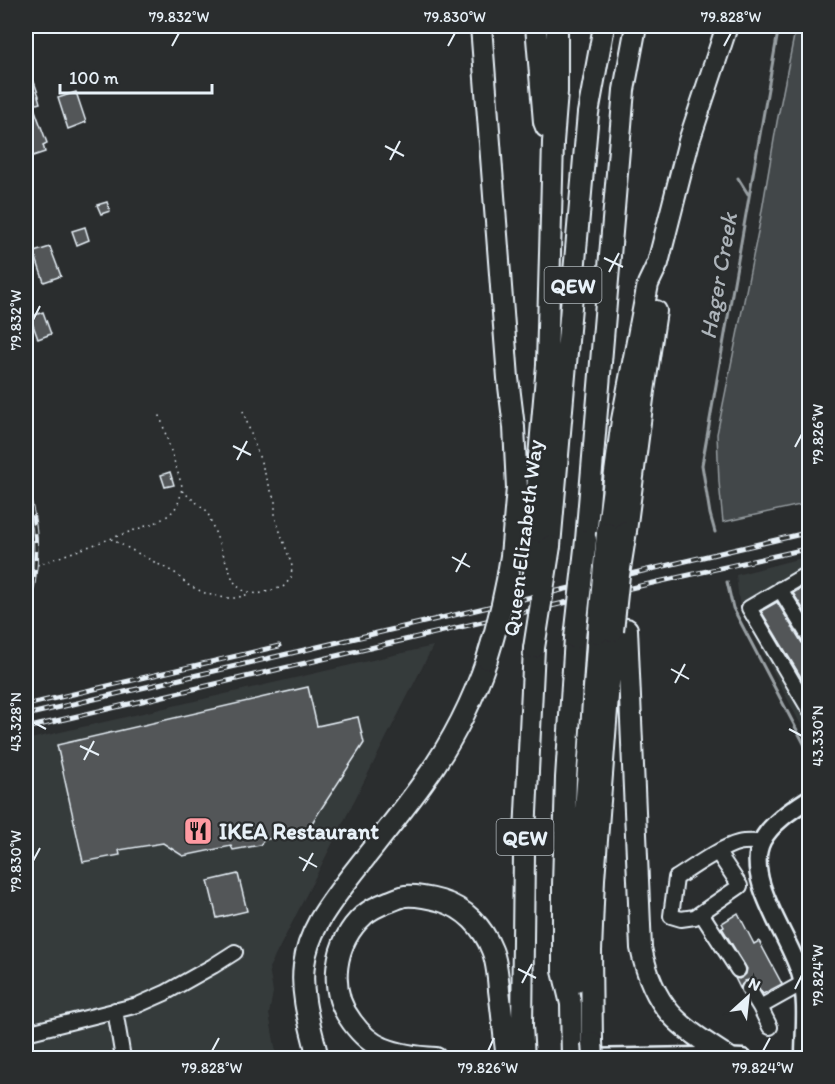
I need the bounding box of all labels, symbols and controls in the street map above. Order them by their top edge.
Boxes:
text: 79.832°W [149,8,209,26]
text: 79.830°W [424,8,486,26]
text: 79.828°W [701,8,761,26]
scale bar [60,57,212,95]
text: 100 m [69,67,119,89]
water label: Hager Creek [693,209,744,341]
road number: QEW [544,267,602,303]
text: 79.832°W [7,290,25,350]
text: 79.826°W [809,404,827,464]
street label: Queen Elizabeth Way [498,437,549,638]
text: 43.328°N [7,692,25,752]
text: 43.330°N [809,705,827,767]
restaurant icon: IKEA Restaurant [182,815,214,847]
place label: IKEA Restaurant [219,818,379,845]
road number: QEW [496,819,554,855]
text: 79.830°W [7,830,25,892]
text: 79.824°W [809,944,827,1006]
north arrow [718,967,778,1027]
text: N [745,973,764,995]
text: 79.828°W [182,1059,242,1077]
text: 79.826°W [458,1059,518,1077]
text: 79.824°W [732,1059,794,1077]

